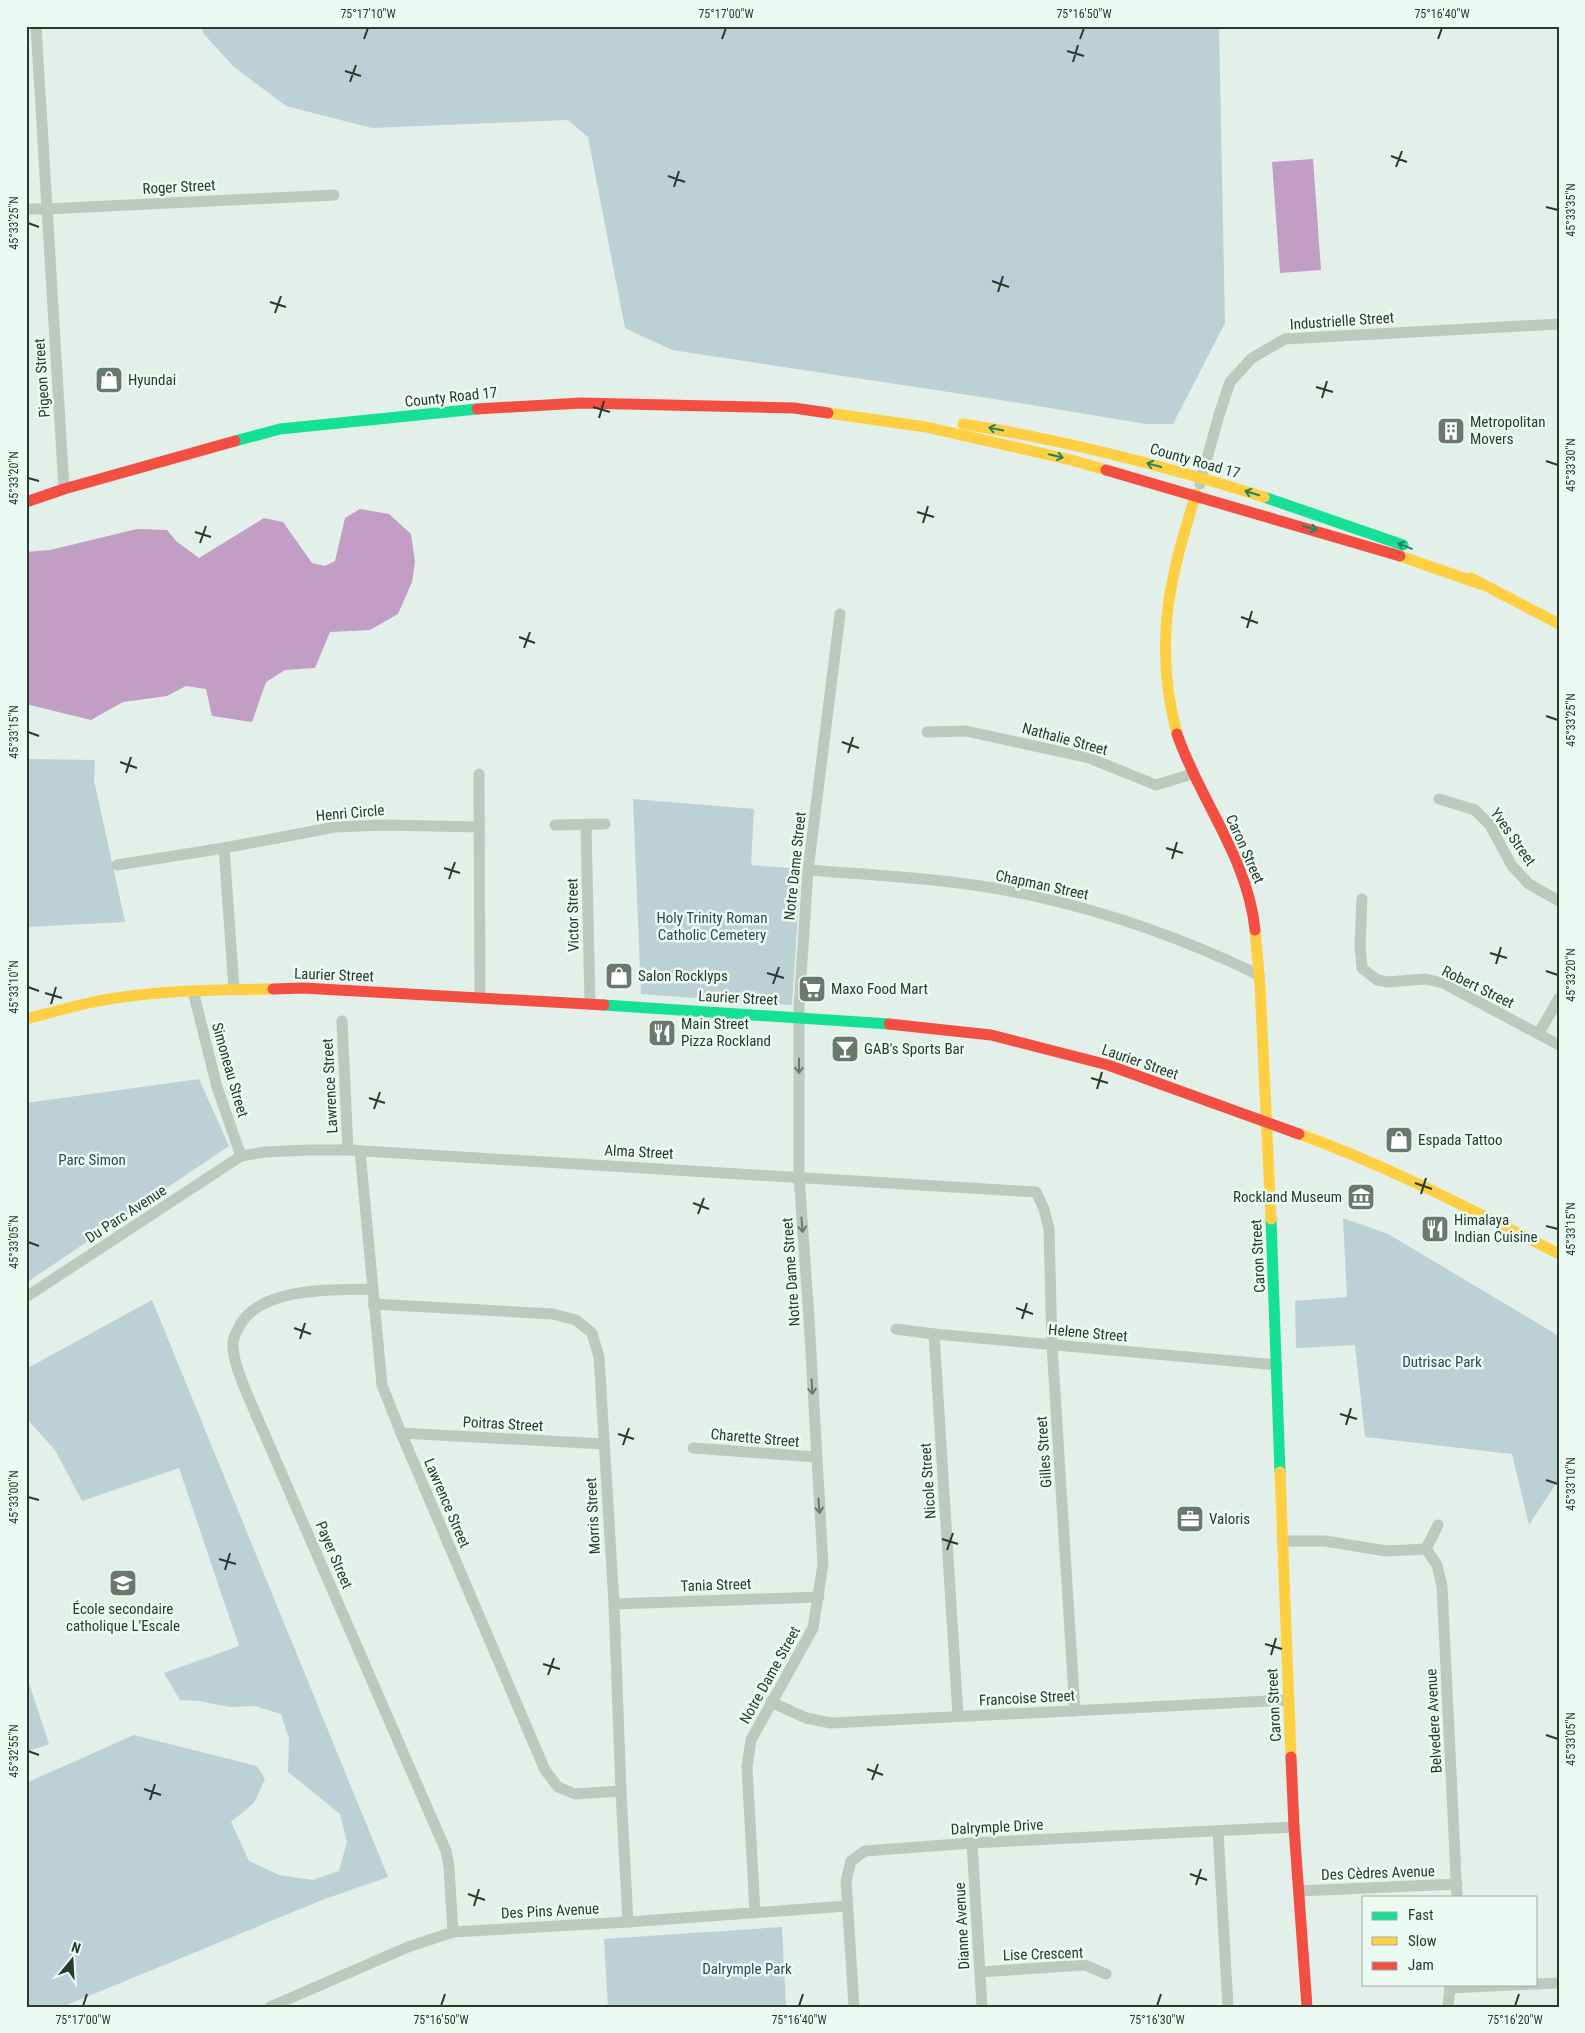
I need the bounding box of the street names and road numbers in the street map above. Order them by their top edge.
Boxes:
street label: Roger Street [142,176,216,198]
street label: Industrielle Street [1289,308,1395,334]
street label: Pigeon Street [30,338,54,418]
street label: County Road 17 [404,383,498,411]
street label: County Road 17 [1148,440,1242,482]
street label: Nathalie Street [1020,719,1110,759]
street label: Henri Circle [315,801,385,825]
street label: Yves Street [1487,805,1539,869]
street label: Notre Dame Street [780,811,810,921]
street label: Caron Street [1222,812,1268,886]
street label: Chapman Street [994,866,1090,904]
street label: Victor Street [563,878,583,952]
street label: Robert Street [1439,962,1517,1012]
street label: Laurier Street [294,965,374,985]
street label: Laurier Street [698,987,778,1009]
street label: Simoneau Street [208,1021,252,1119]
street label: Lawrence Street [319,1038,341,1134]
street label: Laurier Street [1099,1041,1181,1083]
street label: Alma Street [604,1141,674,1163]
street label: Du Parc Avenue [82,1181,170,1247]
street label: Notre Dame Street [778,1217,804,1327]
street label: Caron Street [1247,1219,1269,1293]
street label: Helene Street [1048,1321,1128,1345]
street label: Poitras Street [462,1413,544,1435]
street label: Gilles Street [1033,1416,1055,1488]
street label: Charette Street [710,1425,800,1451]
street label: Nicole Street [916,1442,940,1520]
street label: Lawrence Street [420,1456,474,1550]
street label: Morris Street [582,1477,604,1555]
street label: Payer Street [312,1519,356,1591]
street label: Tania Street [680,1575,752,1595]
street label: Notre Dame Street [736,1623,804,1727]
street label: Caron Street [1263,1668,1285,1742]
street label: Belvedere Avenue [1422,1668,1446,1774]
street label: Francoise Street [979,1686,1075,1710]
street label: Dalrymple Drive [950,1816,1044,1838]
street label: Des Cèdres Avenue [1321,1862,1435,1884]
street label: Dianne Avenue [951,1882,973,1970]
street label: Des Pins Avenue [500,1899,600,1923]
street label: Lise Crescent [1003,1944,1083,1964]

